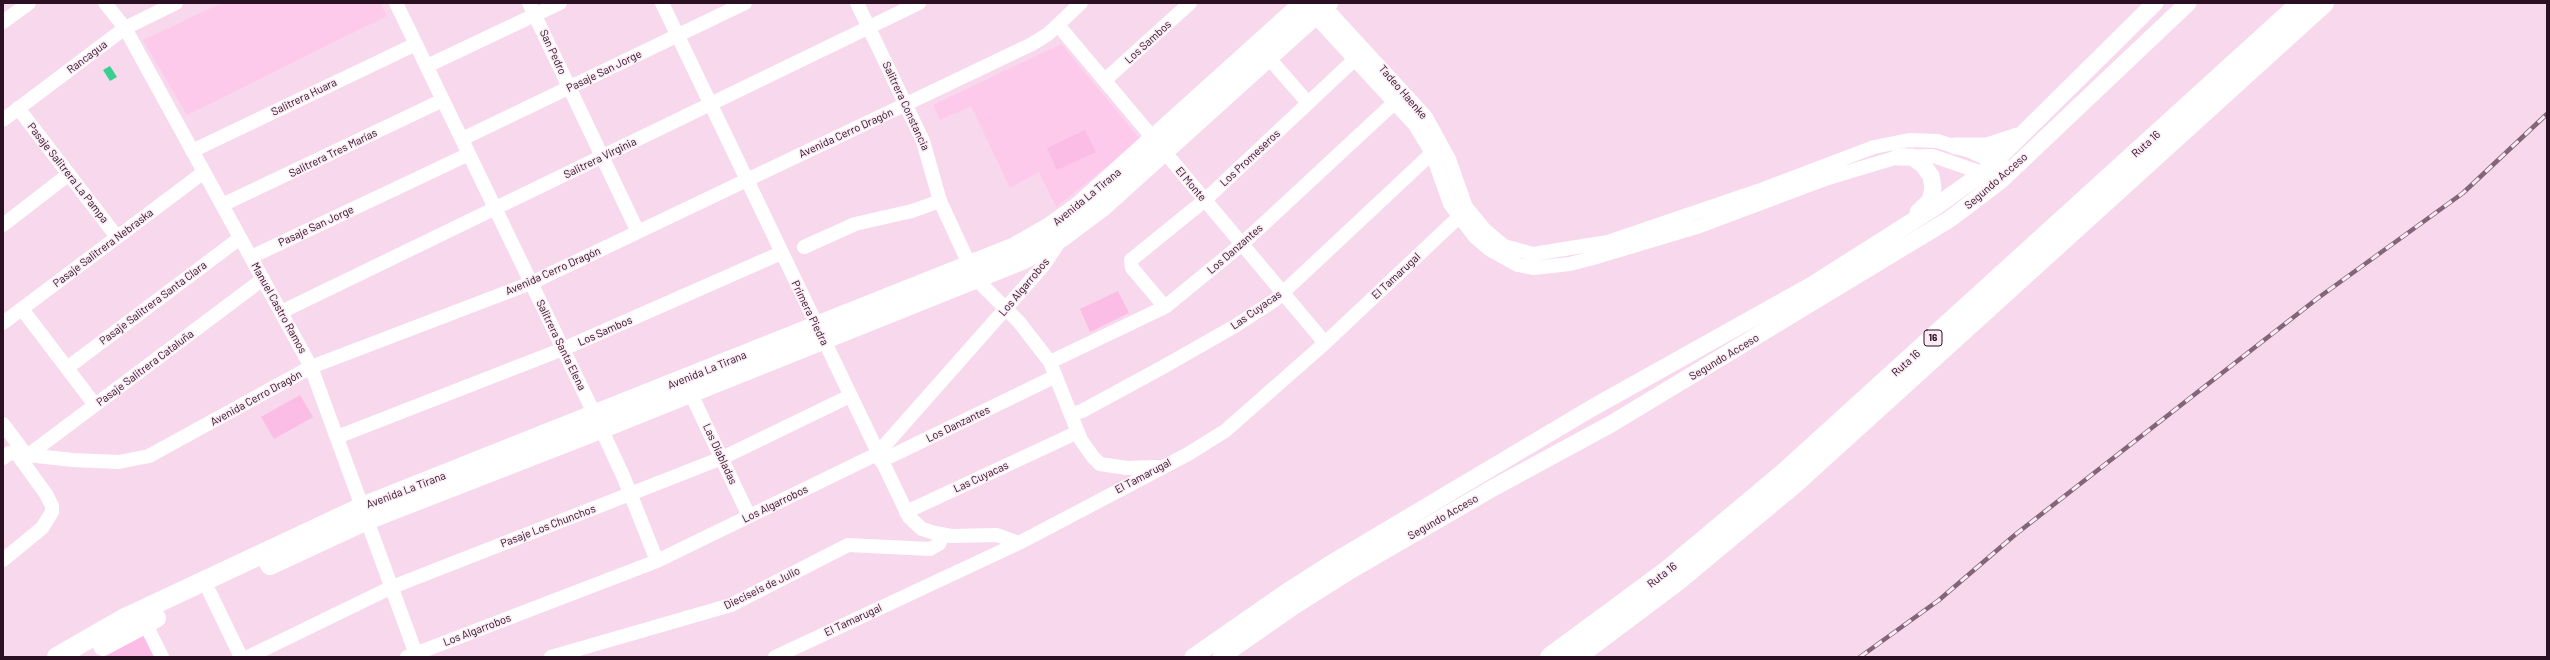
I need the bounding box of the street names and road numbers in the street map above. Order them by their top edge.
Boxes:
street label: Los Sambos [1122,18,1174,66]
street label: San Pedro [537,27,569,77]
street label: Rancagua [64,38,110,76]
street label: Pasaje San Jorge [564,47,644,95]
street label: Salitrera Constancia [880,59,932,153]
street label: Tadeo Haenke [1376,62,1430,122]
street label: Salitrera Huara [269,75,339,119]
street label: Avenida Cerro Dragón [797,105,895,161]
street label: Pasaje Salitrera La Pampa [25,120,111,226]
street label: Salitrera Tres Marías [287,126,379,180]
street label: Los Promeseros [1217,127,1283,189]
street label: Ruta 16 [2129,128,2163,160]
street label: Salitrera Virginia [562,135,638,181]
street label: Segundo Acceso [1962,150,2030,212]
street label: El Monte [1173,164,1209,204]
street label: Avenida La Tirana [1050,165,1124,229]
street label: Pasaje San Jorge [276,203,356,249]
street label: Pasaje Salitrera Nebraska [50,206,156,290]
street label: Los Danzantes [1204,221,1266,277]
street label: Avenida Cerro Dragón [503,244,603,298]
street label: El Tamarugal [1369,250,1423,302]
street label: Los Algarrobos [996,255,1052,319]
street label: Pasaje Salitrera Santa Clara [97,258,209,348]
street label: Manuel Castro Ramos [248,260,310,356]
street label: Primera Piedra [789,278,831,348]
street label: Las Cuyacas [1228,288,1284,332]
street label: Salitrera Santa Elena [533,297,589,393]
street label: Los Sambos [576,313,634,349]
street label: Pasaje Salitrera Cataluña [94,327,196,409]
road number: 16 [1924,330,1942,346]
street label: Segundo Acceso [1687,331,1761,383]
street label: Ruta 16 [1889,347,1923,379]
street label: Avenida La Tirana [666,348,748,392]
street label: Avenida Cerro Dragón [208,367,304,429]
street label: Los Danzantes [924,403,992,445]
street label: Las Diabladas [700,421,740,487]
street label: El Tamarugal [1113,456,1173,496]
street label: Las Cuyacas [951,459,1011,495]
street label: Avenida La Tirana [364,469,448,511]
street label: Los Algarrobos [740,482,810,526]
street label: Segundo Acceso [1405,492,1481,542]
street label: Pasaje Los Chunchos [499,502,597,550]
street label: Ruta 16 [1645,559,1679,591]
street label: Dieciseis de Julio [722,564,802,612]
street label: El Tamarugal [822,601,884,639]
street label: Los Algarrobos [441,611,513,649]

